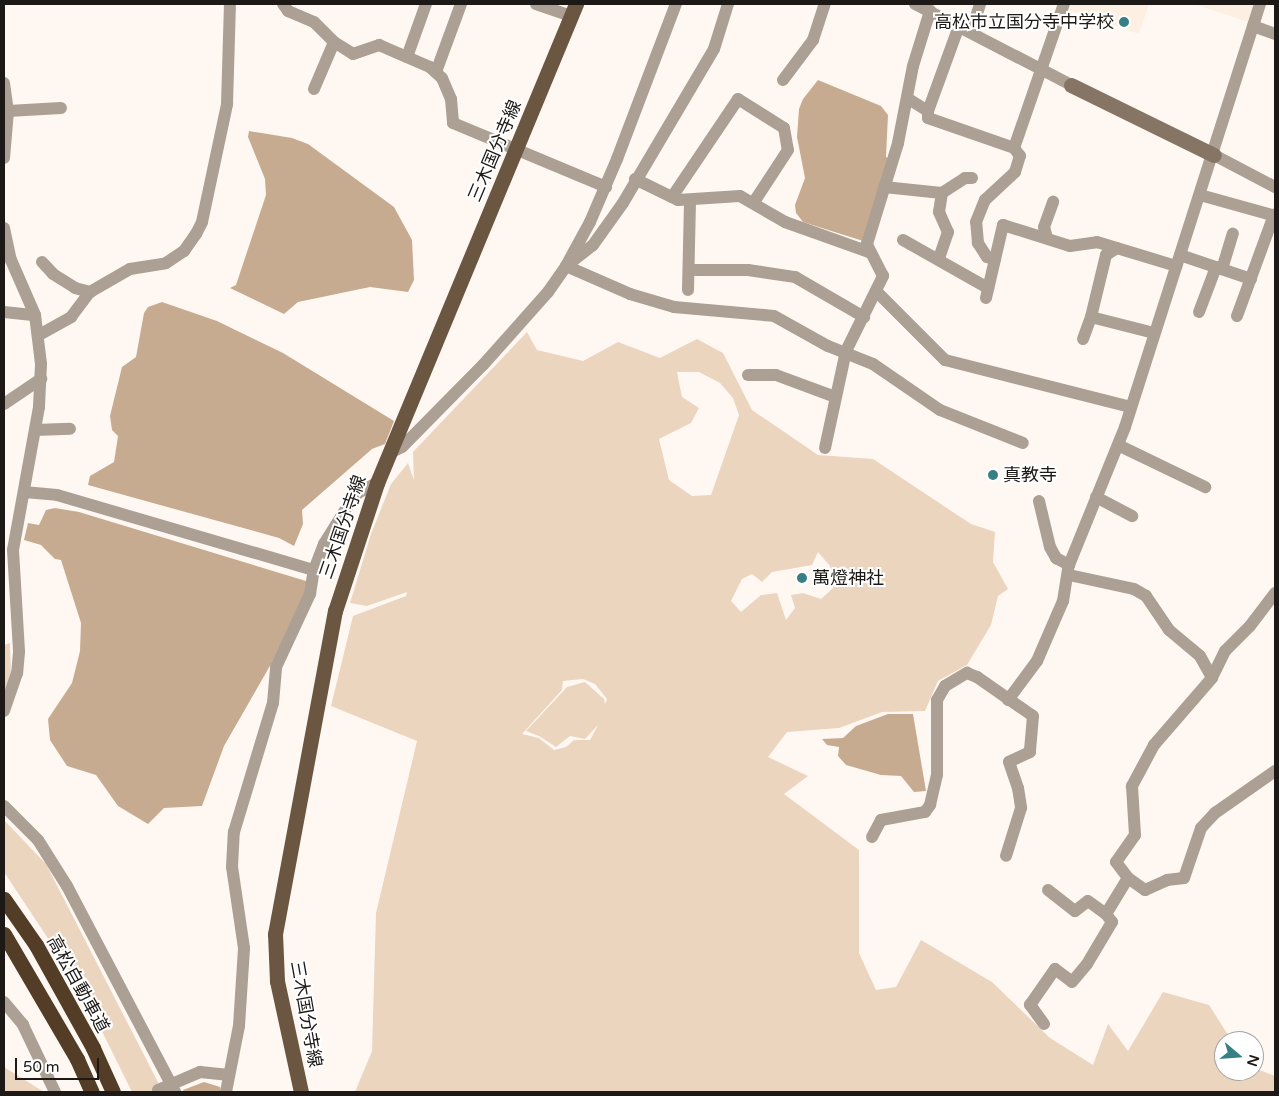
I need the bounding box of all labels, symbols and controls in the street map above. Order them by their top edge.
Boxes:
place label: 高松市立国分寺中学校 [934,11,1114,33]
marker: 高松市立国分寺中学校 [1118,16,1130,28]
street label: 三木国分寺線 [464,97,526,205]
place label: 真教寺 [1003,464,1057,486]
marker: 真教寺 [987,469,999,481]
street label: 三木国分寺線 [315,472,371,582]
place label: 萬燈神社 [812,567,884,589]
marker: 萬燈神社 [796,572,808,584]
street label: 高松自動車道 [42,932,114,1036]
street label: 三木国分寺線 [286,959,326,1069]
north arrow [1214,1031,1264,1081]
scale bar [18,1048,101,1080]
text: N [1243,1053,1263,1068]
text: 50 m [23,1058,60,1076]

